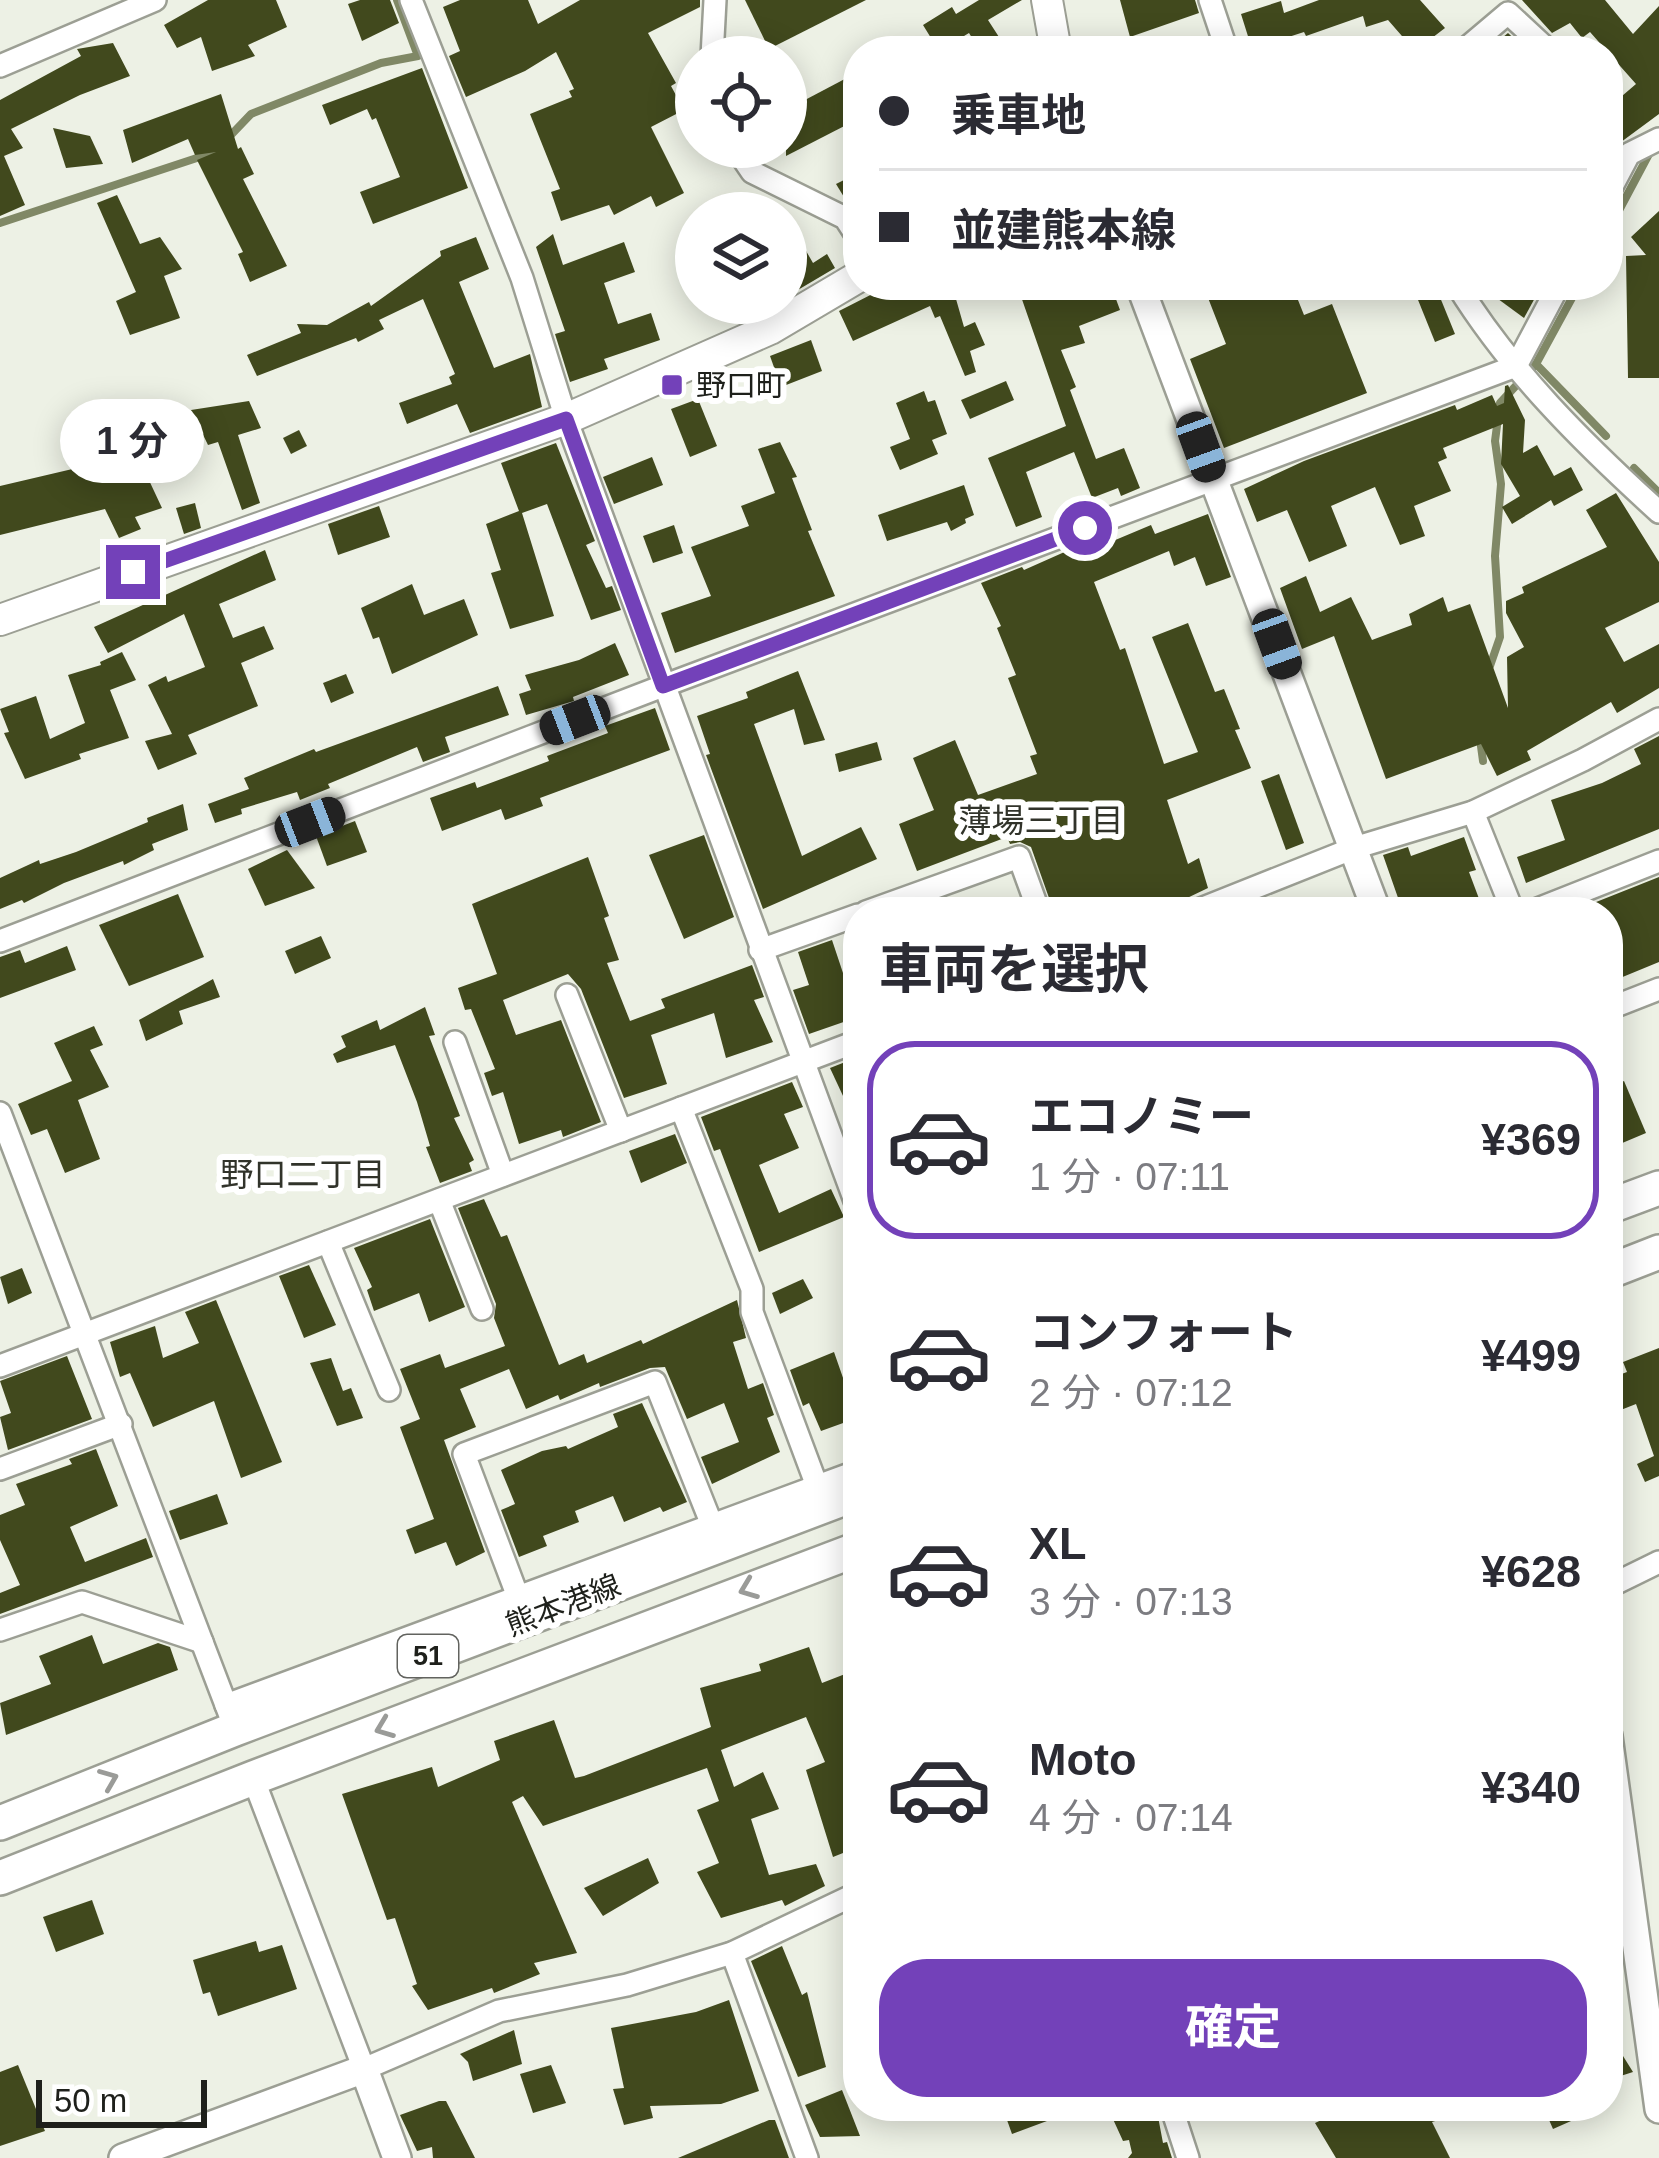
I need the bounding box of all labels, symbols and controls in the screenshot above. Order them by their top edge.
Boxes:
map controls [675,36,807,324]
button: locate [675,36,807,168]
text: 乗車地 [951,90,1086,141]
button: layers [675,192,807,324]
text: 並建熊本線 [951,205,1176,256]
place label: 野口町 [696,369,786,402]
marker: 野口町 [659,372,685,398]
callout: 1 分 [61,398,205,482]
car [1172,407,1230,487]
text: 1 分 [96,419,168,462]
route start [1058,501,1112,555]
route end [106,545,160,599]
car [1248,604,1306,684]
car [535,690,615,750]
car [270,792,350,852]
district label: 薄場三丁目 [959,802,1124,839]
text: 車両を選択 [879,939,1149,999]
icon: car [885,1086,993,1194]
text: エコノミー [1029,1091,1254,1142]
text: ¥369 [1481,1114,1581,1165]
text: 1 分 · 07:11 [1029,1155,1230,1198]
district label: 野口二丁目 [221,1156,386,1193]
icon: car [885,1302,993,1410]
text: コンフォート [1029,1307,1298,1358]
text: ¥499 [1481,1330,1581,1381]
text: 2 分 · 07:12 [1029,1371,1233,1414]
icon: car [885,1518,993,1626]
text: XL [1029,1518,1087,1569]
text: ¥628 [1481,1546,1581,1597]
street label: 熊本港線 [501,1568,625,1642]
one-way arrow [739,1575,760,1600]
text: 3 分 · 07:13 [1029,1580,1233,1623]
road number: 51 [398,1635,458,1677]
one-way arrow [374,1714,395,1739]
icon: car [885,1734,993,1842]
text: Moto [1029,1734,1136,1785]
text: ¥340 [1481,1762,1581,1813]
one-way arrow [97,1769,118,1794]
text: 4 分 · 07:14 [1029,1796,1233,1839]
button: 確定 [879,1959,1587,2097]
scale bar [36,2074,207,2127]
text: 50 m [54,2082,127,2119]

